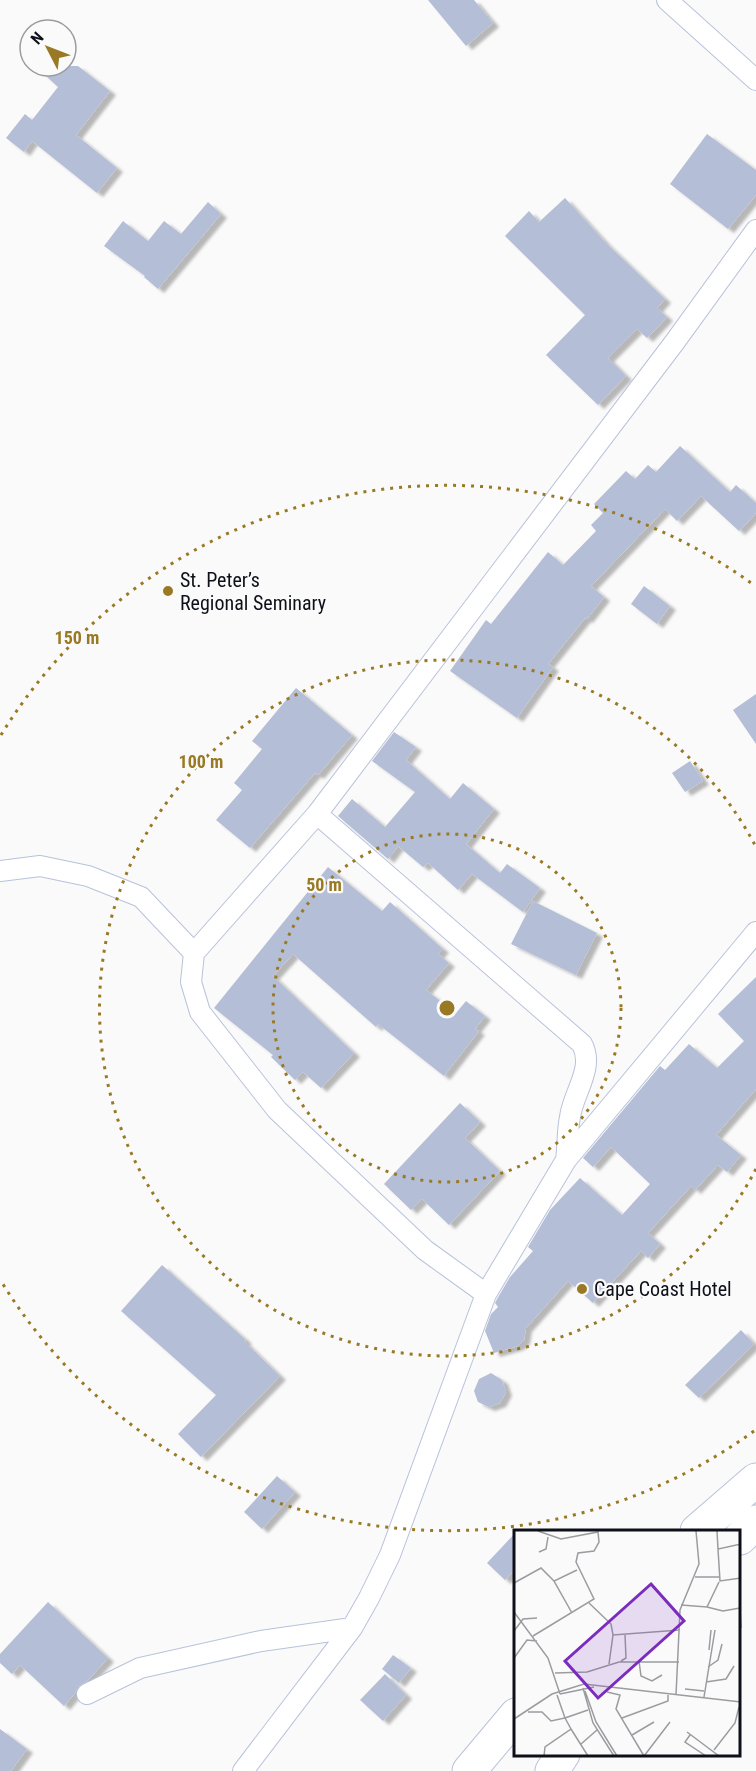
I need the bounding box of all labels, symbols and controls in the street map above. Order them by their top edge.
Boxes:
north arrow [18,18,78,78]
text: N [27,28,48,48]
place label: St. Peter’s Regional Seminary [180,568,326,615]
marker: St. Peter’s Regional Seminary [161,584,175,598]
text: 150 m [55,627,99,648]
text: 100 m [179,751,223,772]
text: 50 m [306,874,342,895]
centre of rings [437,998,457,1018]
place label: Cape Coast Hotel [594,1277,732,1301]
marker: Cape Coast Hotel [575,1282,589,1296]
inset map [514,1530,741,1756]

